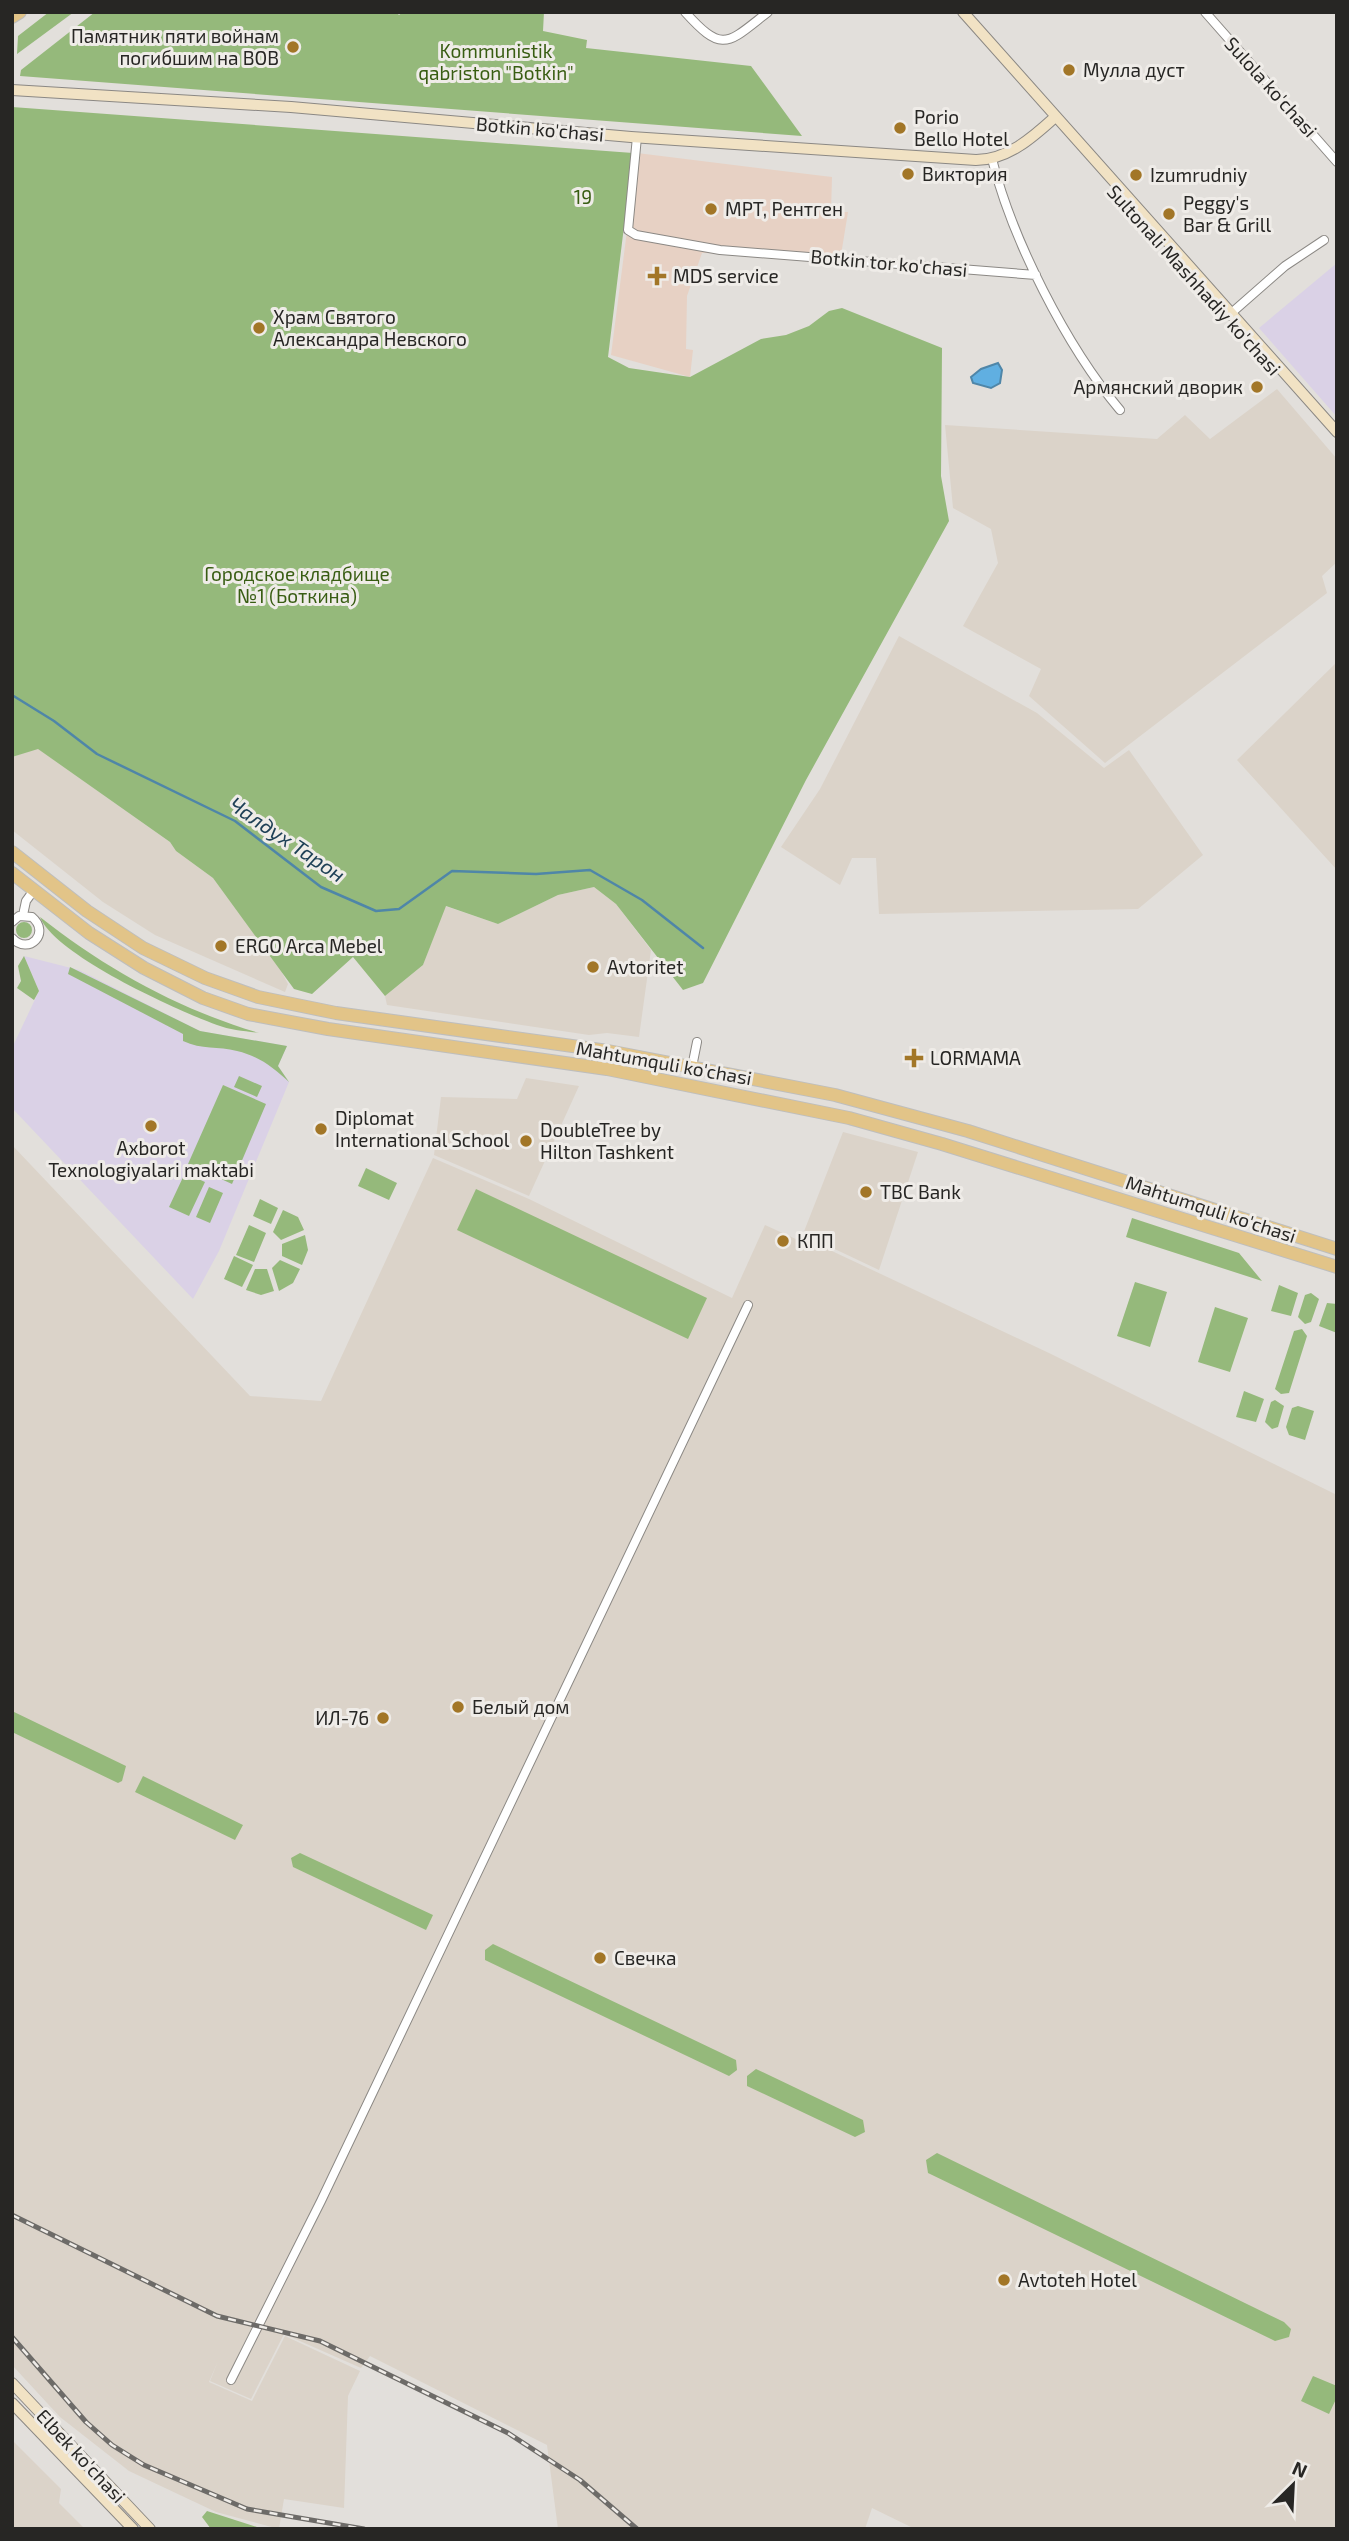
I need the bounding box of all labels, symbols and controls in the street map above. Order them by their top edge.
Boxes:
place label: Памятник пяти войнам погибшим на ВОВ [71,24,279,69]
street label: Sulola ko'chasi [1220,32,1322,141]
marker: Памятник пяти войнам погибшим на ВОВ [285,39,301,55]
park label: Kommunistik qabriston "Botkin" [418,39,574,84]
place label: Мулла дуст [1083,58,1185,82]
marker: Мулла дуст [1061,62,1077,78]
place label: Porio Bello Hotel [914,105,1009,150]
street label: Botkin ko'chasi [475,111,605,146]
marker: Porio Bello Hotel [892,120,908,136]
place label: Виктория [922,162,1008,185]
place label: Izumrudniy [1150,163,1247,186]
marker: Виктория [900,166,916,182]
marker: Izumrudniy [1128,167,1144,183]
street label: Sultonali Mashhadiy ko'chasi [1103,180,1286,380]
park label: 19 [574,185,592,208]
place label: Peggy's Bar & Grill [1183,191,1271,236]
place label: МРТ, Рентген [725,197,843,220]
marker: МРТ, Рентген [703,201,719,217]
marker: Peggy's Bar & Grill [1161,206,1177,222]
street label: Botkin tor ko'chasi [810,244,968,281]
place label: MDS service [673,264,779,287]
marker: MDS service [647,266,667,286]
place label: Храм Святого Александра Невского [273,305,467,350]
marker: Храм Святого Александра Невского [251,320,267,336]
place label: Армянский дворик [1074,375,1243,398]
marker: Армянский дворик [1249,379,1265,395]
park label: Городское кладбище №1 (Боткина) [204,562,390,607]
water label: Чалдух Тарон [225,791,350,887]
place label: ERGO Arca Mebel [235,934,383,957]
marker: ERGO Arca Mebel [213,938,229,954]
place label: Avtoritet [607,955,684,978]
marker: Avtoritet [585,959,601,975]
street label: Mahtumquli ko'chasi [575,1036,754,1089]
place label: LORMAMA [930,1046,1021,1069]
marker: LORMAMA [904,1048,924,1068]
place label: Diplomat International School [335,1106,510,1151]
marker: Axborot Texnologiyalari maktabi [143,1118,159,1134]
place label: DoubleTree by Hilton Tashkent [540,1118,674,1163]
marker: Diplomat International School [313,1121,329,1137]
marker: DoubleTree by Hilton Tashkent [518,1133,534,1149]
place label: Axborot Texnologiyalari maktabi [48,1136,254,1181]
street label: Mahtumquli ko'chasi [1123,1170,1299,1247]
place label: TBC Bank [880,1180,961,1203]
marker: TBC Bank [858,1184,874,1200]
place label: КПП [797,1229,834,1252]
marker: КПП [775,1233,791,1249]
place label: Белый дом [472,1695,570,1718]
marker: Белый дом [450,1699,466,1715]
place label: ИЛ-76 [315,1706,369,1729]
marker: ИЛ-76 [375,1710,391,1726]
place label: Свечка [614,1946,676,1969]
marker: Свечка [592,1950,608,1966]
place label: Avtoteh Hotel [1018,2268,1137,2291]
marker: Avtoteh Hotel [996,2272,1012,2288]
street label: Elbek ko'chasi [32,2404,131,2507]
north arrow [1258,2450,1328,2520]
text: N [1289,2456,1311,2482]

